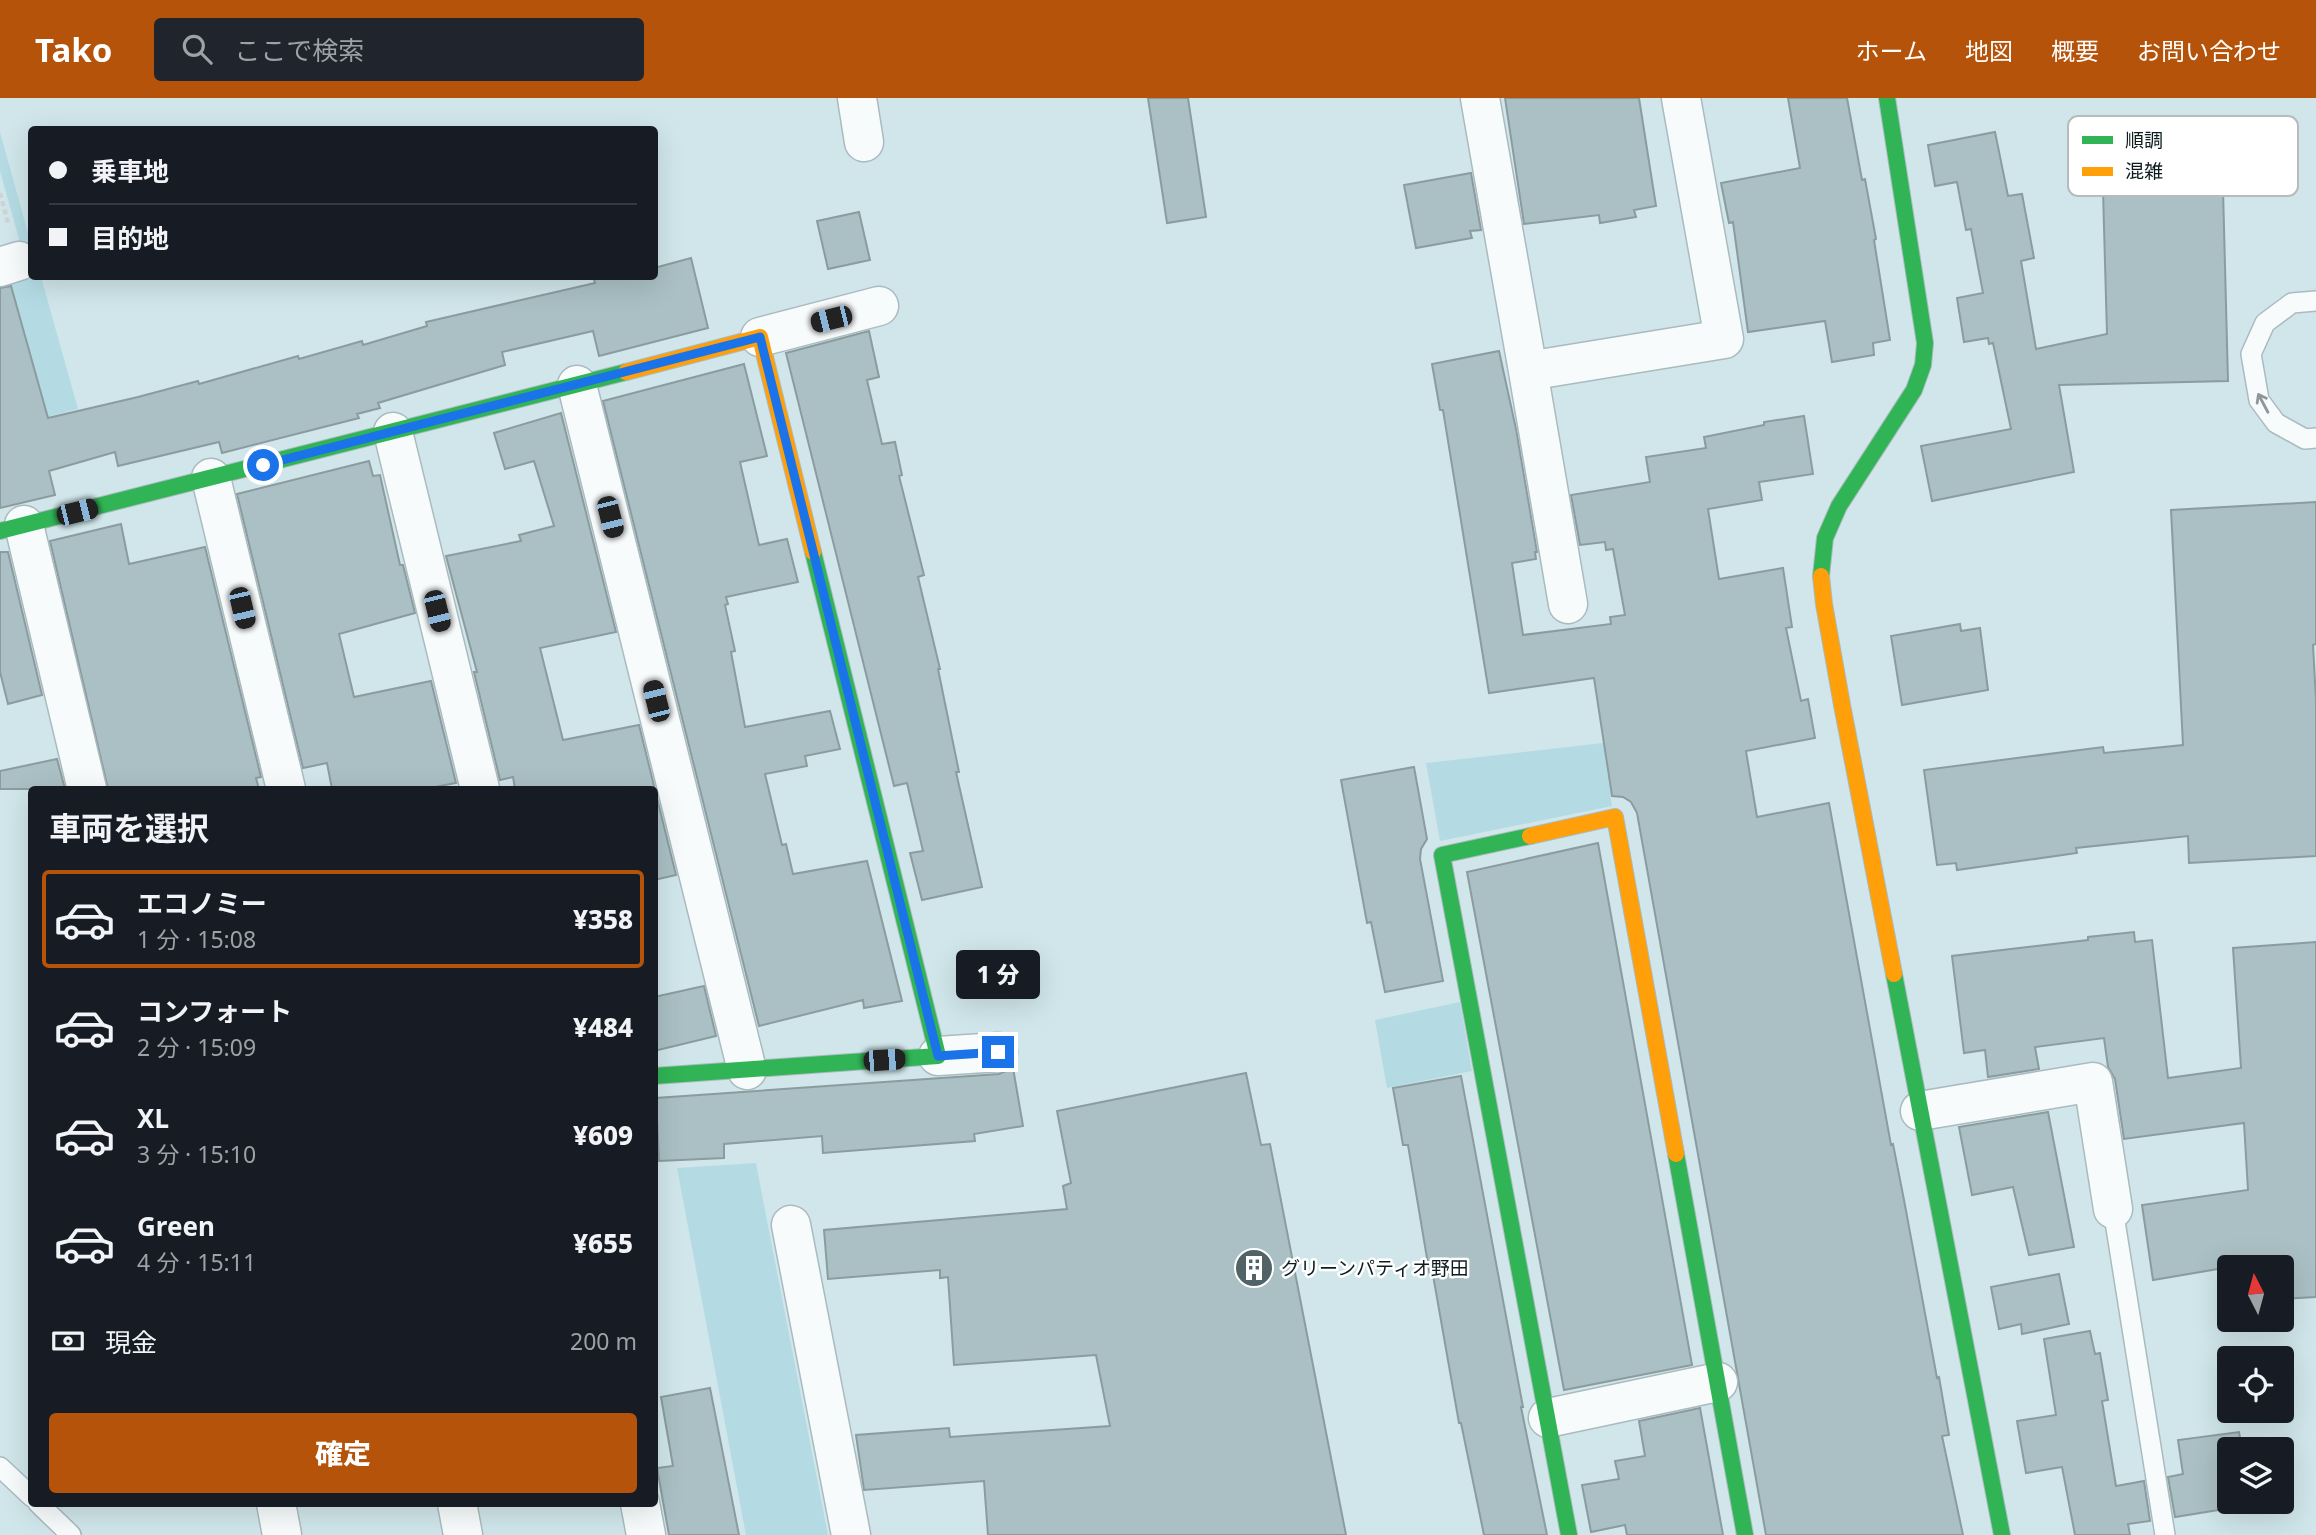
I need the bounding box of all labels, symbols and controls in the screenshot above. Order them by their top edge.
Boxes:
search box [154,18,644,81]
text: Tako [35,27,112,72]
icon: search [178,30,216,68]
text: ここで検索 [234,32,364,68]
text: ホーム [1856,34,1927,67]
text: 地図 [1965,34,2013,67]
text: 概要 [2051,34,2099,67]
text: お問い合わせ [2137,34,2281,67]
legend [2068,116,2298,196]
text: 順調 [2125,127,2163,153]
text: 乗車地 [91,153,169,189]
text: 混雑 [2125,158,2163,184]
text: 目的地 [91,220,169,256]
car [809,304,854,334]
one-way arrow [2256,393,2270,413]
route start [247,449,279,481]
car [595,494,626,540]
car [55,497,100,527]
car [228,585,257,631]
car [422,588,453,634]
car [641,678,672,724]
text: 車両を選択 [49,806,209,849]
text: エコノミー [137,885,267,921]
icon: car [53,888,116,951]
text: ¥358 [573,901,633,937]
text: 1 分 · 15:08 [137,923,256,955]
callout: 1 分 [956,950,1040,1000]
text: 1 分 [977,958,1019,990]
text: コンフォート [137,993,292,1029]
icon: car [53,996,116,1059]
text: ¥484 [573,1009,633,1045]
text: 2 分 · 15:09 [137,1031,256,1063]
route end [982,1036,1014,1068]
car [863,1048,906,1072]
text: XL [137,1100,169,1136]
icon: car [53,1104,116,1167]
text: ¥609 [573,1117,633,1153]
text: 3 分 · 15:10 [137,1138,256,1170]
text: Green [137,1208,215,1244]
icon: car [53,1212,116,1275]
text: ¥655 [573,1225,633,1261]
text: 4 分 · 15:11 [137,1246,256,1278]
building icon: グリーンパティオ野田 [1233,1247,1275,1289]
place label: グリーンパティオ野田 [1281,1255,1469,1281]
north arrow [2217,1255,2294,1332]
map controls [2217,1255,2294,1514]
icon: cash [49,1322,87,1360]
text: 現金 [105,1324,157,1360]
text: 200 m [570,1325,637,1357]
button: locate [2217,1346,2294,1423]
button: 確定 [49,1413,637,1493]
button: layers [2217,1437,2294,1514]

